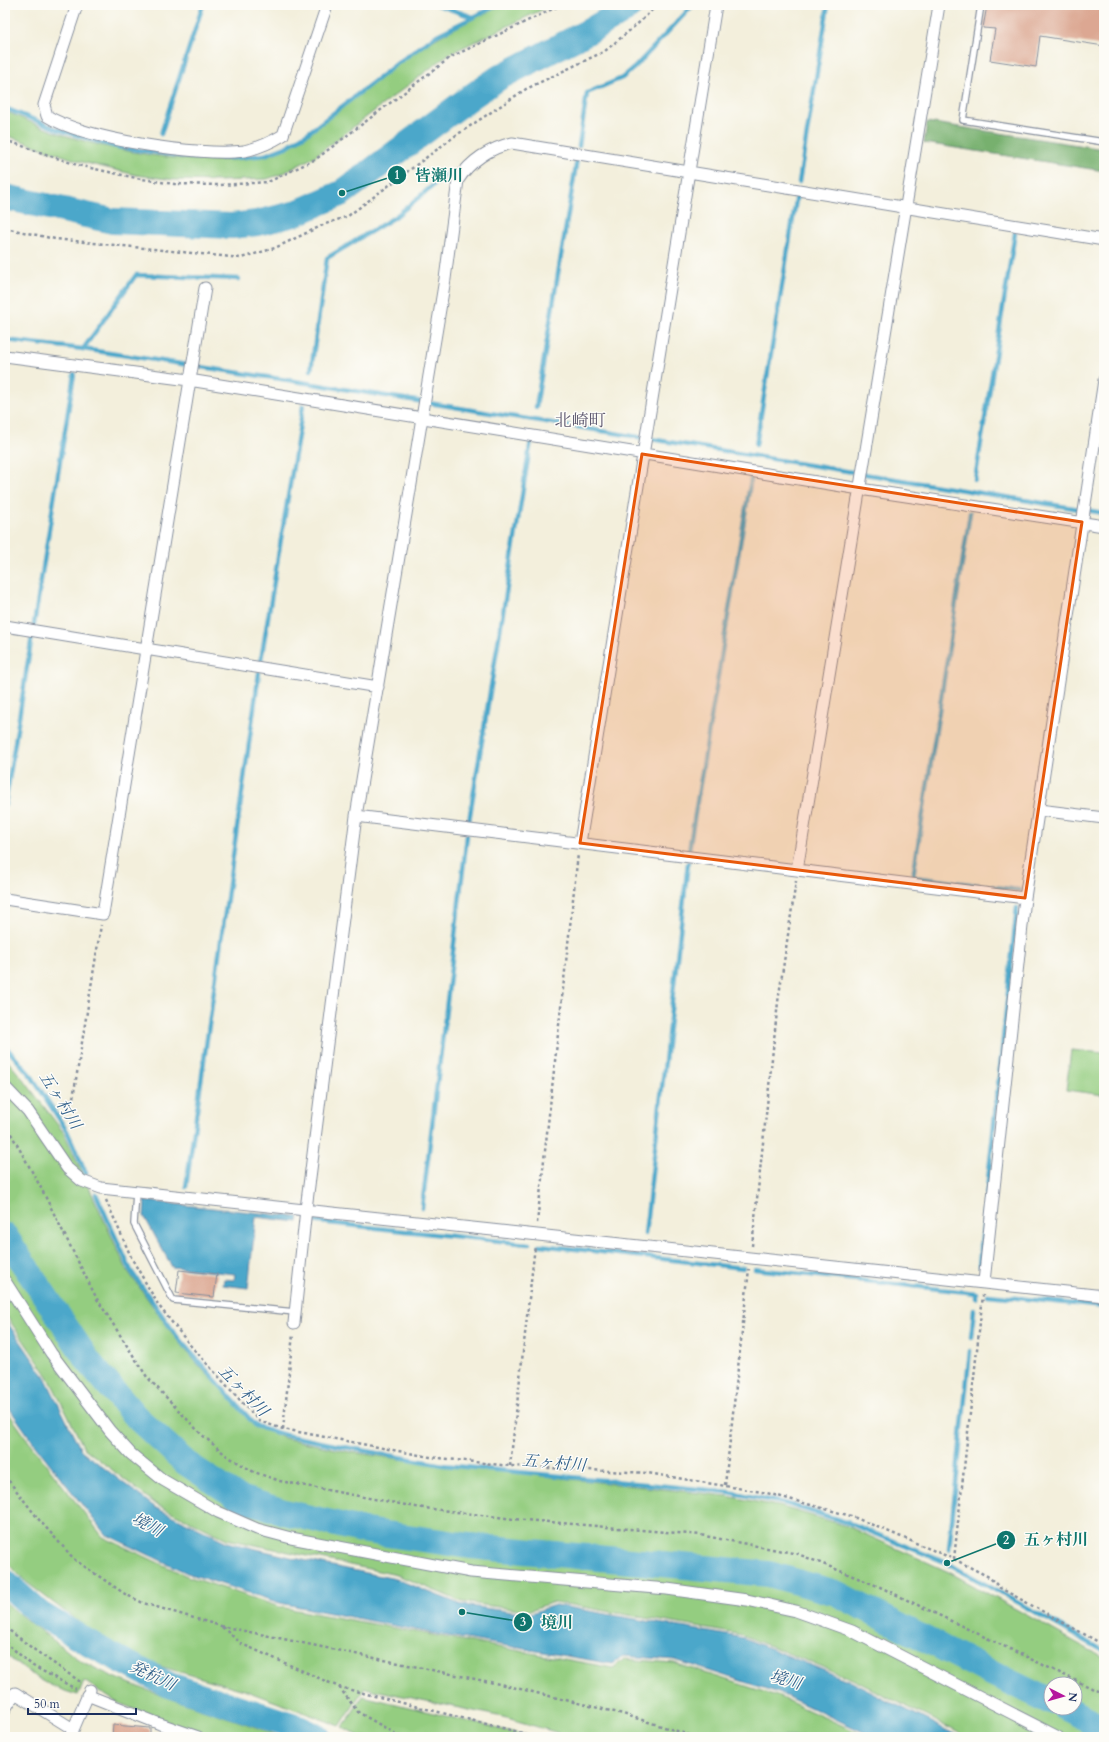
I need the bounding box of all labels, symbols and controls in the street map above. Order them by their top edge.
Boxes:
callout: 皆瀬川 [387,161,471,189]
text: 皆瀬川 [415,165,463,187]
text: 1 [394,167,400,183]
district label: 北崎町 [555,409,606,432]
water label: 五ヶ村川 [34,1068,87,1135]
water label: 五ヶ村川 [213,1360,275,1423]
water label: 五ヶ村川 [521,1449,589,1477]
water label: 境川 [128,1508,169,1543]
callout: 五ヶ村川 [996,1526,1096,1554]
text: 五ヶ村川 [1024,1529,1088,1551]
text: 2 [1003,1532,1009,1548]
callout: 境川 [513,1608,581,1636]
text: 境川 [541,1612,573,1634]
text: 3 [520,1614,526,1630]
water label: 発杭川 [126,1656,181,1697]
water label: 境川 [767,1665,806,1695]
north arrow [1043,1676,1083,1716]
scale bar [28,1690,136,1716]
text: N [1064,1691,1080,1703]
text: 50 m [34,1696,61,1712]

